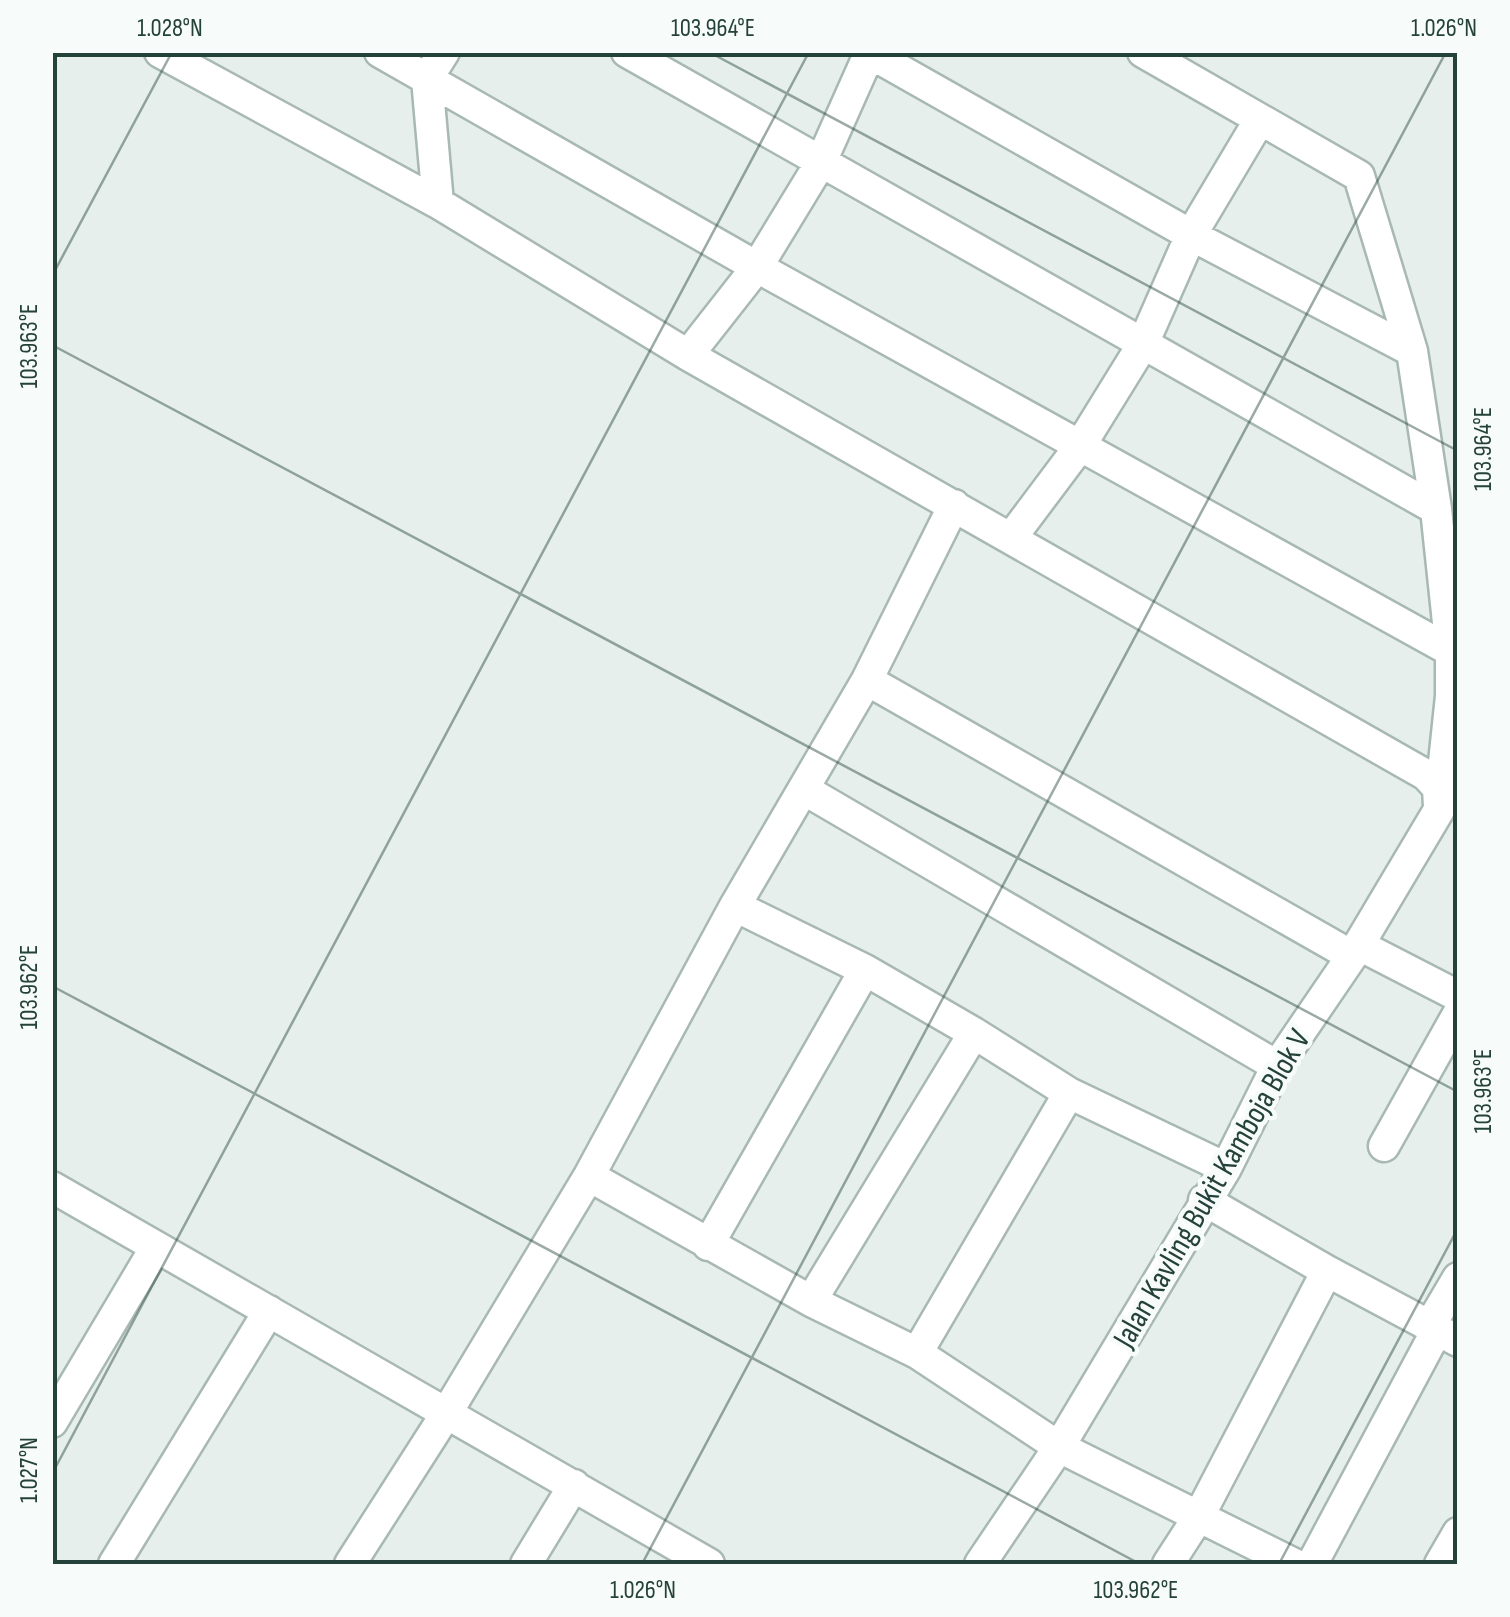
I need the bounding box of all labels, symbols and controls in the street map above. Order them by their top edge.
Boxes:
text: 1.028°N [137,13,203,44]
text: 103.964°E [671,13,755,44]
text: 1.026°N [1411,13,1477,44]
text: 103.963°E [14,304,45,388]
text: 103.964°E [1468,407,1499,491]
text: 103.962°E [14,945,45,1029]
street label: Jalan Kavling Bukit Kamboja Blok V [1105,1022,1320,1356]
text: 103.963°E [1468,1049,1499,1133]
text: 1.027°N [14,1437,45,1503]
text: 1.026°N [610,1575,676,1606]
text: 103.962°E [1094,1575,1178,1606]

